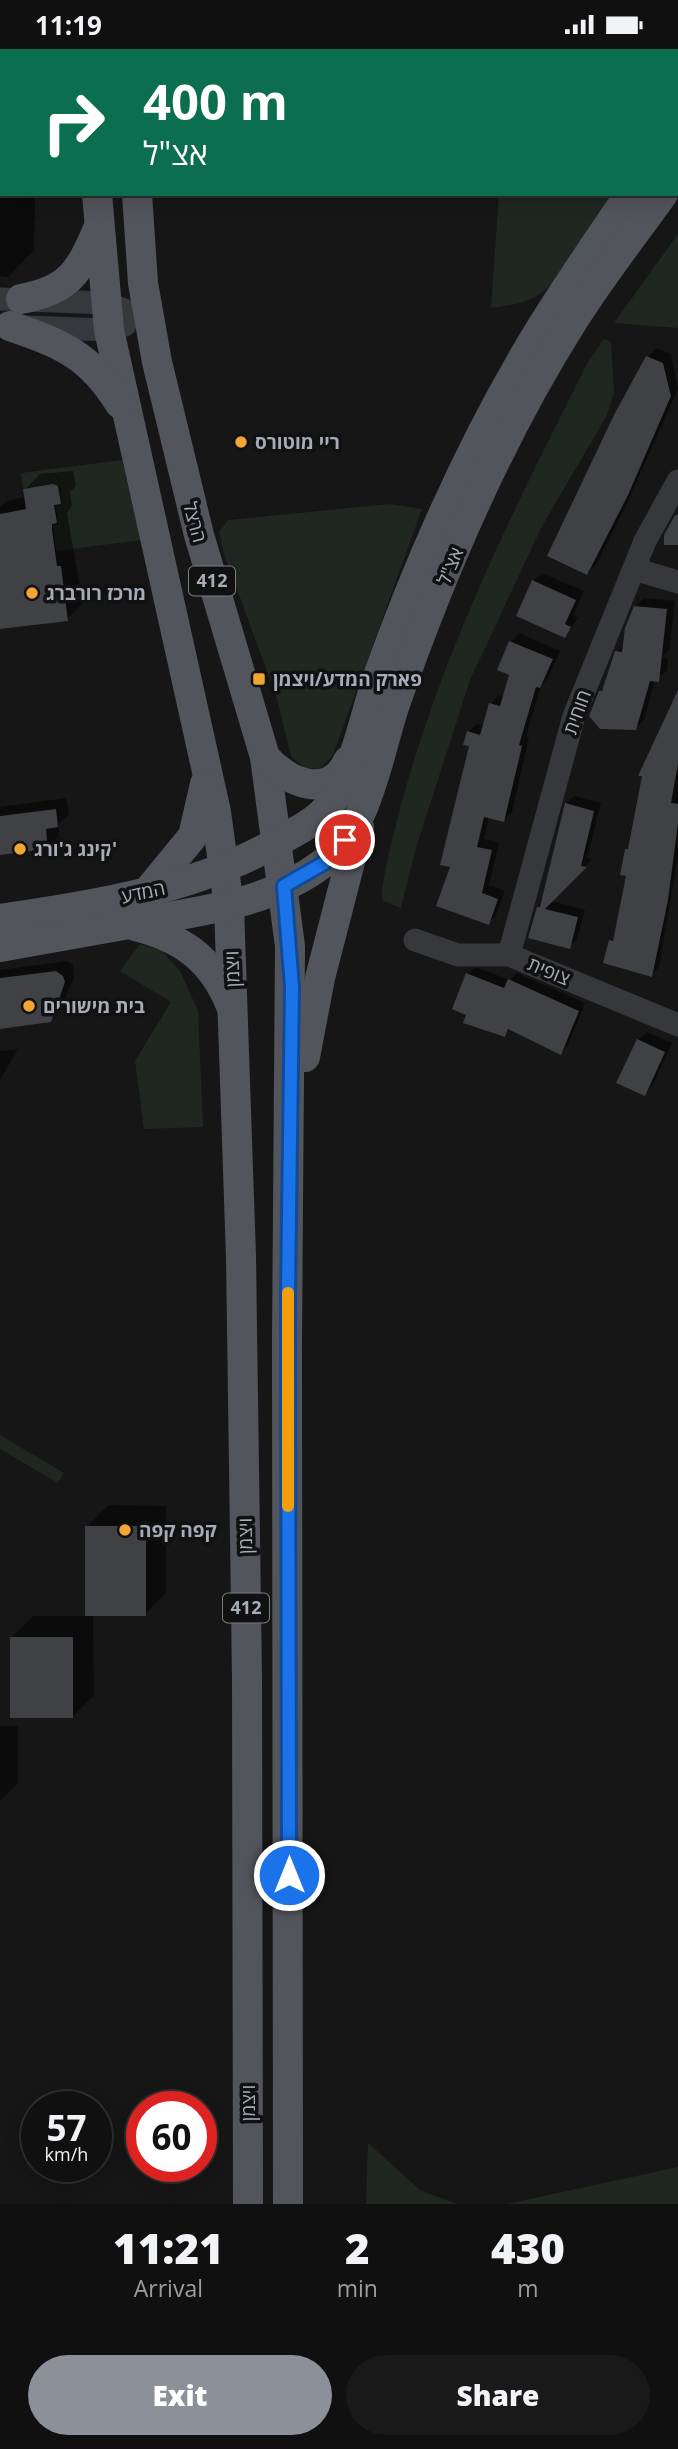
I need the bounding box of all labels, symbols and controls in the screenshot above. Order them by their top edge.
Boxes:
text: 11:19 [35,7,102,43]
text: 400 m [143,68,288,134]
icon: right [28,77,119,168]
text: אצ"ל [143,131,208,174]
place label: ריי מוטורס [255,429,340,455]
marker: ריי מוטורס [233,434,249,450]
street label: הרצל [177,499,213,545]
street label: אצ"ל [431,543,469,589]
road number: 412 [189,567,235,595]
place label: מרכז רורברג [46,580,146,606]
marker: מרכז רורברג [24,585,40,601]
place label: פארק המדע/ויצמן [273,666,422,692]
marker: פארק המדע/ויצמן [251,671,267,687]
street label: חוחית [557,686,597,738]
pin [315,810,375,870]
icon: arrive [326,821,364,859]
place label: קינג ג'ורג' [34,836,117,862]
marker: קינג ג'ורג' [12,841,28,857]
street label: המדע [119,875,167,909]
street label: ויצמן [218,950,246,988]
street label: צופית [524,951,574,991]
place label: בית מישורים [43,993,145,1019]
marker: בית מישורים [21,998,37,1014]
place label: קפה קפה [139,1517,217,1543]
street label: ויצמן [232,1518,258,1554]
marker: קפה קפה [117,1522,133,1538]
road number: 412 [223,1593,269,1623]
position arrow [252,1838,326,1912]
street label: ויצמן [235,2085,261,2121]
speed limit sign: 60 [126,2091,217,2182]
text: 57 [46,2104,87,2151]
text: km/h [45,2142,88,2166]
text: 11:21 [113,2219,224,2276]
text: 2 [345,2219,370,2276]
text: 430 [491,2219,565,2276]
text: Arrival [134,2272,203,2304]
text: min [337,2272,378,2304]
text: m [517,2272,539,2304]
button: Exit [28,2355,332,2435]
button: Share [346,2355,650,2435]

